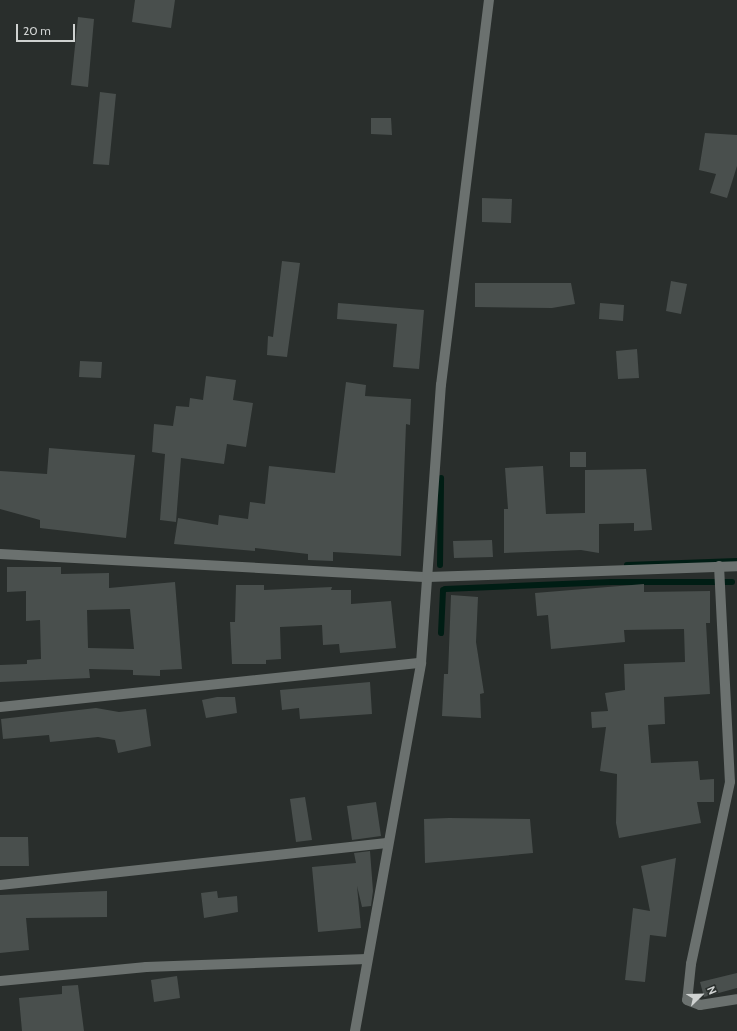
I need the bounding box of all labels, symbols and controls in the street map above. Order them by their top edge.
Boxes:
scale bar [18,16,77,42]
text: 20 m [23,23,51,38]
north arrow [681,975,721,1015]
text: N [704,984,720,997]

